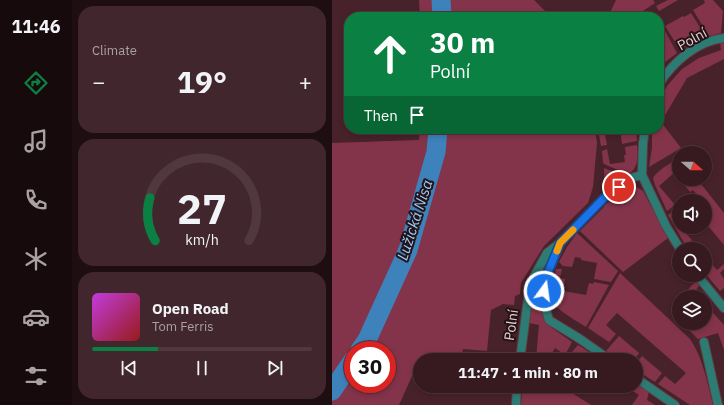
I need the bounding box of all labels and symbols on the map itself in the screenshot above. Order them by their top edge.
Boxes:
street label: Polní [674,23,710,54]
north arrow [672,146,712,186]
pin [602,170,636,204]
water label: Lužická Nisa [393,177,437,262]
position arrow [523,270,565,312]
street label: Polní [500,308,522,342]
speed limit sign: 30 [344,341,396,393]

